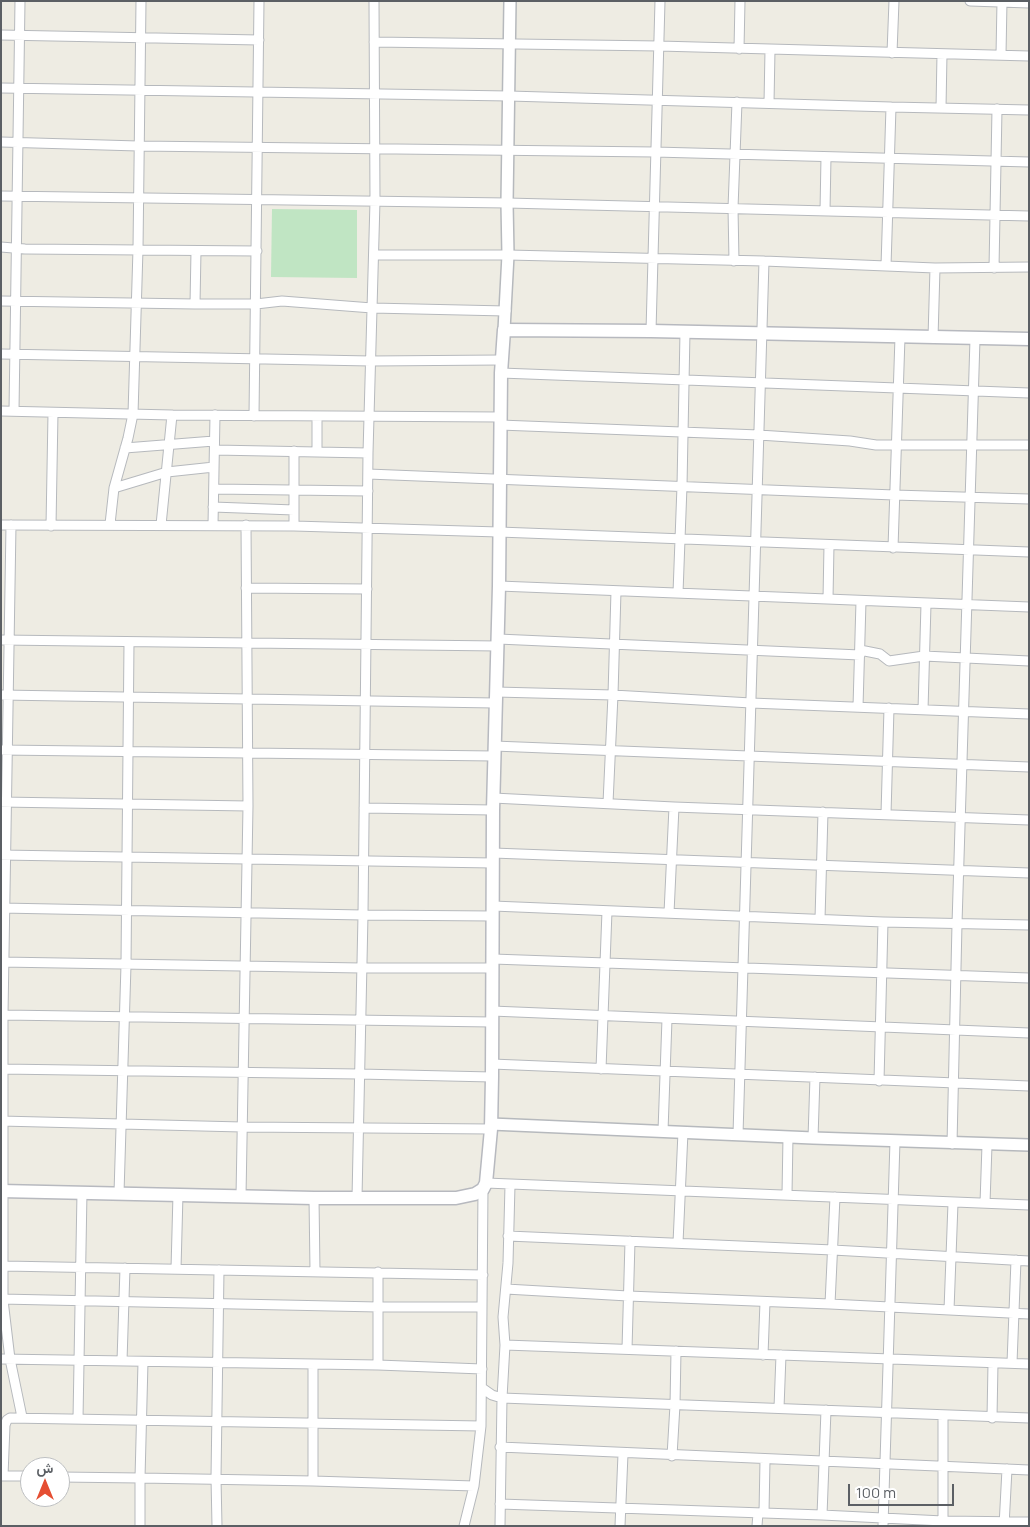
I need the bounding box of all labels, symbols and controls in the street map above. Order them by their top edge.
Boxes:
north arrow [20,1457,70,1507]
text: ش [37,1458,53,1477]
scale bar [850,1474,956,1506]
text: 100 m [856,1482,896,1503]

